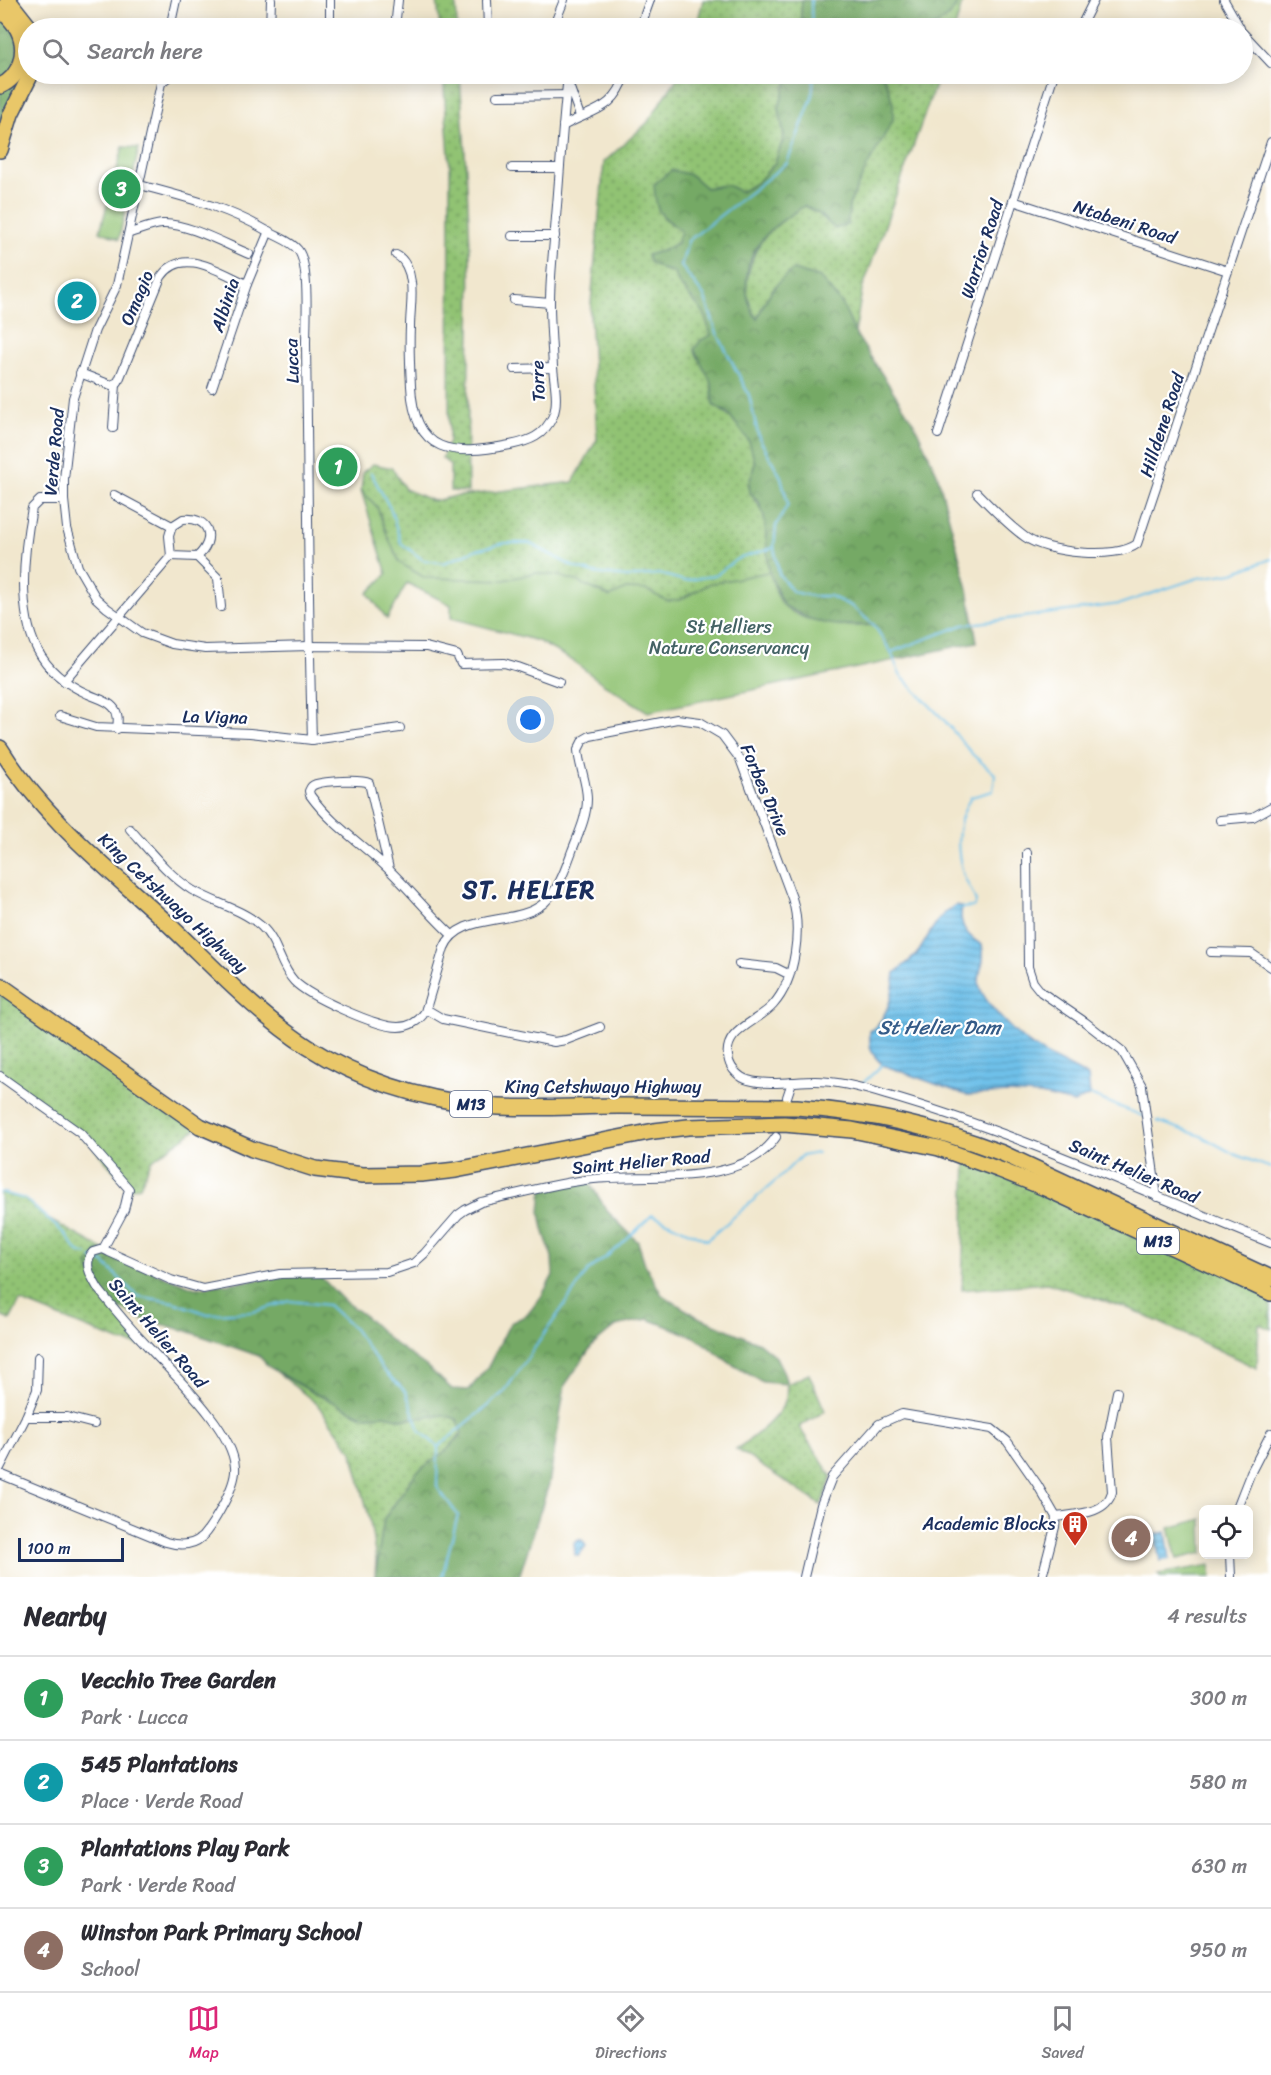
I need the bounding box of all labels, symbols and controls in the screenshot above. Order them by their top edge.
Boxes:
search box [18,18,1253,84]
text: Search here [87,32,203,71]
icon: search [39,35,72,68]
pin: 3 [102,166,140,212]
street label: Ntabeni Road [1070,190,1182,254]
street label: Warrior Road [951,194,1013,303]
street label: Omagio [111,265,163,331]
street label: Albinia [201,274,249,337]
pin: 2 [58,278,97,324]
street label: Lucca [275,337,309,384]
street label: Torre [521,360,555,402]
street label: Hilldene Road [1130,367,1194,481]
street label: Verde Road [34,405,74,497]
pin: 1 [318,444,358,490]
park label: St Helliers Nature Conservancy [649,611,810,664]
street label: La Vigna [182,700,248,734]
your location [516,705,545,734]
street label: Forbes Drive [731,739,799,841]
street label: King Cetshwayo Highway [90,824,256,982]
district label: ST. HELIER [461,869,596,911]
water label: St Helier Dam [878,1010,1003,1045]
street label: King Cetshwayo Highway [505,1071,702,1103]
road number: M13 [450,1091,492,1117]
street label: Saint Helier Road [1064,1129,1205,1213]
street label: Saint Helier Road [570,1140,713,1184]
road number: M13 [1137,1228,1179,1254]
street label: Saint Helier Road [100,1270,217,1397]
map controls [1199,1505,1253,1559]
button: locate [1199,1505,1253,1559]
place label: Academic Blocks [922,1508,1057,1540]
building icon: Academic Blocks [1060,1509,1090,1547]
pin: 4 [1112,1516,1150,1560]
text: 100 m [27,1534,71,1563]
scale bar [18,1535,124,1562]
text: Nearby [24,1593,106,1639]
text: 4 results [1167,1599,1247,1634]
text: Vecchio Tree Garden [81,1661,276,1700]
text: 1 [39,1681,48,1716]
text: 300 m [1190,1681,1247,1716]
text: Park · Lucca [81,1700,188,1735]
text: 545 Plantations [81,1745,238,1784]
text: 2 [38,1765,49,1800]
text: 580 m [1190,1765,1247,1800]
text: Place · Verde Road [81,1784,242,1819]
text: Plantations Play Park [81,1829,289,1868]
text: 3 [38,1849,49,1884]
text: 630 m [1191,1849,1247,1884]
text: Park · Verde Road [81,1868,235,1903]
text: Winston Park Primary School [81,1913,362,1952]
text: 4 [37,1933,50,1968]
text: 950 m [1189,1933,1247,1968]
text: School [81,1952,140,1987]
tab: Map [187,2002,220,2067]
tab: Directions [595,2002,667,2067]
tab: Saved [1041,2002,1084,2067]

